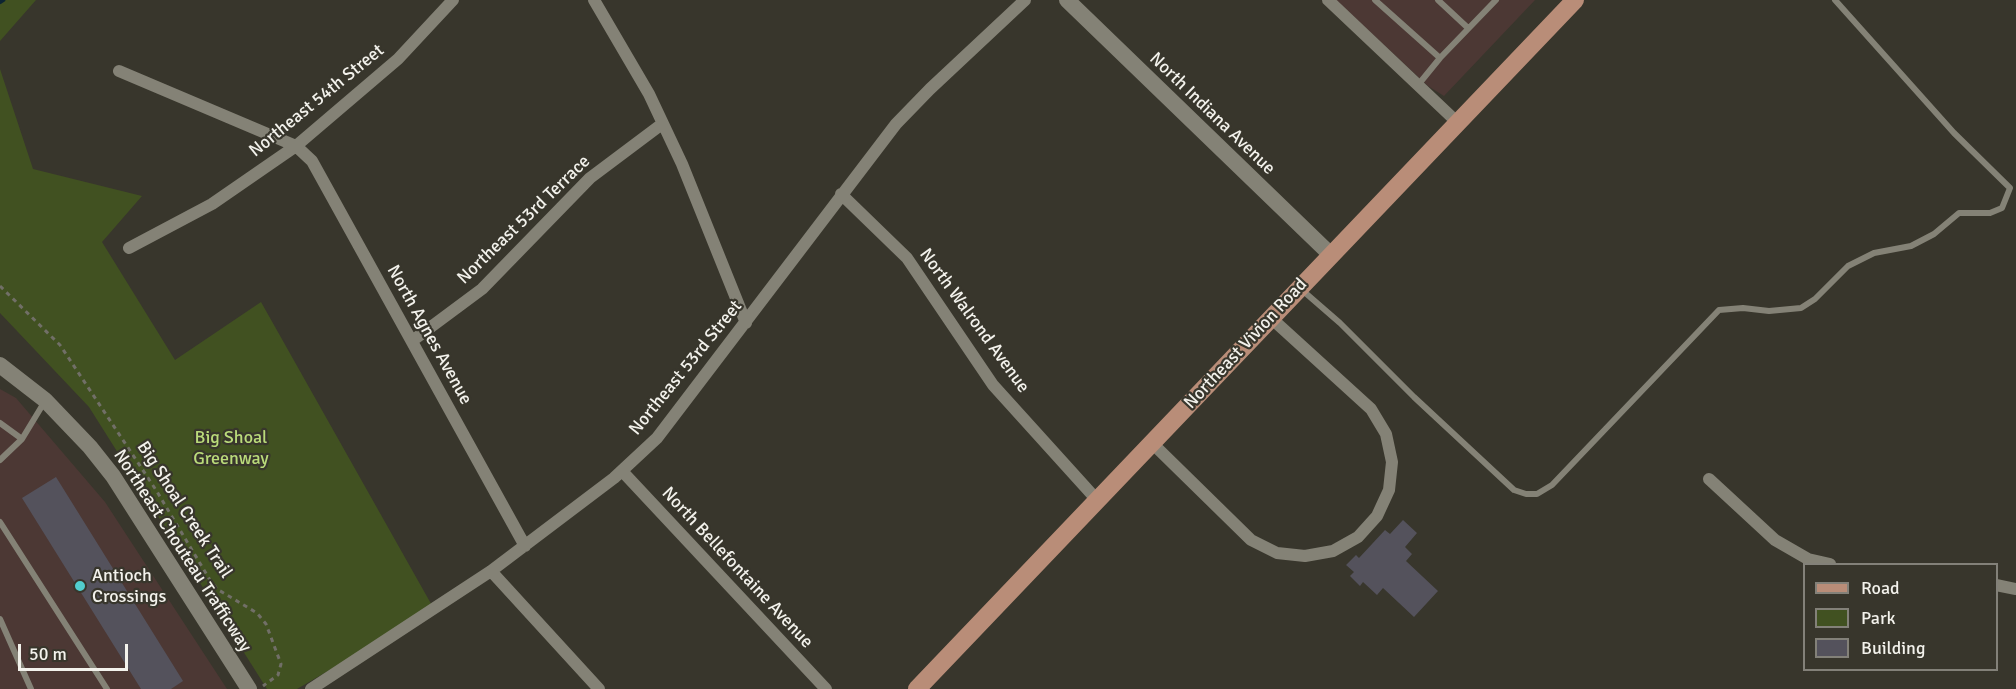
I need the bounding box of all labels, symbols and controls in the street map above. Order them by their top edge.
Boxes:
street label: Northeast 54th Street [245,40,389,162]
street label: North Indiana Avenue [1145,48,1279,180]
street label: Northeast 53rd Terrace [453,151,595,289]
street label: North Walrond Avenue [914,245,1034,397]
street label: North Agnes Avenue [382,262,476,408]
street label: Northeast Vivion Road [1180,274,1312,414]
street label: Northeast 53rd Street [625,296,747,440]
park label: Big Shoal Greenway [193,427,269,470]
street label: Big Shoal Creek Trail [132,438,236,582]
street label: Northeast Chouteau Trafficway [108,446,256,656]
street label: North Bellefontaine Avenue [657,483,817,653]
legend [1803,563,1998,671]
place label: Antioch Crossings [92,565,166,608]
text: Road [1861,577,1900,599]
marker: Antioch Crossings [73,579,87,593]
text: Park [1861,607,1896,629]
scale bar [21,632,130,670]
text: Building [1861,637,1925,659]
text: 50 m [29,643,67,665]

